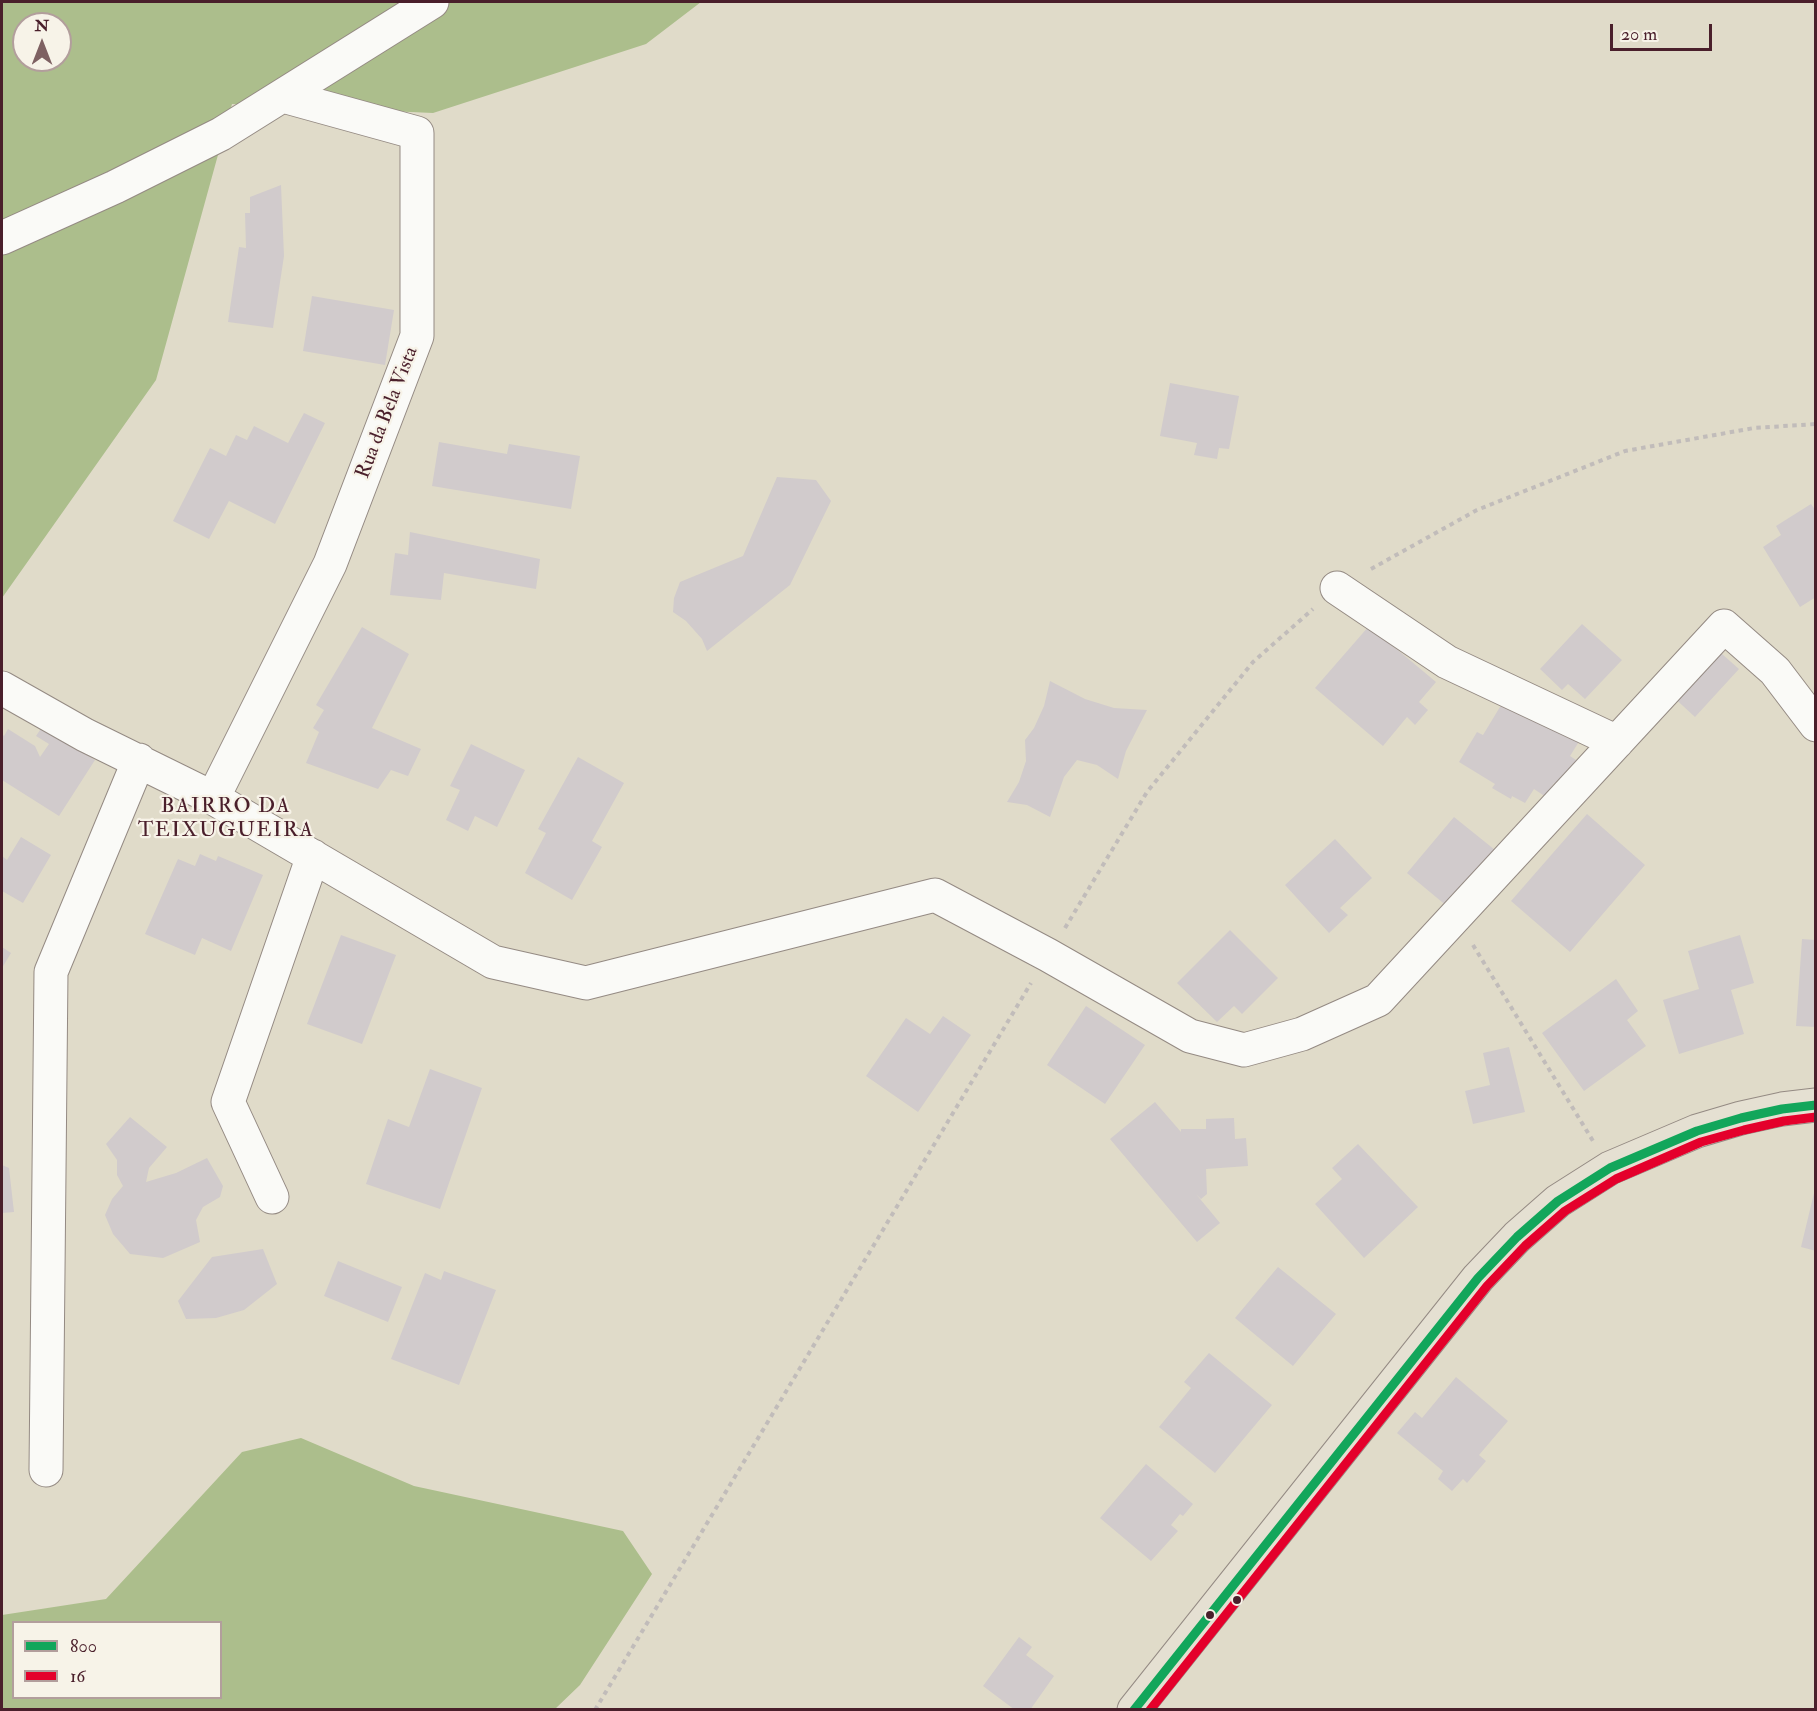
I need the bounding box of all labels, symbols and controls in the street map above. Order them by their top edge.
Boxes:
north arrow [12,12,72,72]
scale bar [1613,12,1715,50]
text: N [35,16,49,36]
text: 20 m [1621,23,1657,46]
street label: Rua da Bela Vista [352,344,424,482]
district label: BAIRRO DA TEIXUGUEIRA [138,794,314,844]
unlabelled marker [1231,1594,1243,1606]
unlabelled marker [1204,1609,1216,1621]
legend [12,1621,222,1699]
text: 800 [70,1635,97,1658]
text: 16 [70,1665,85,1688]

